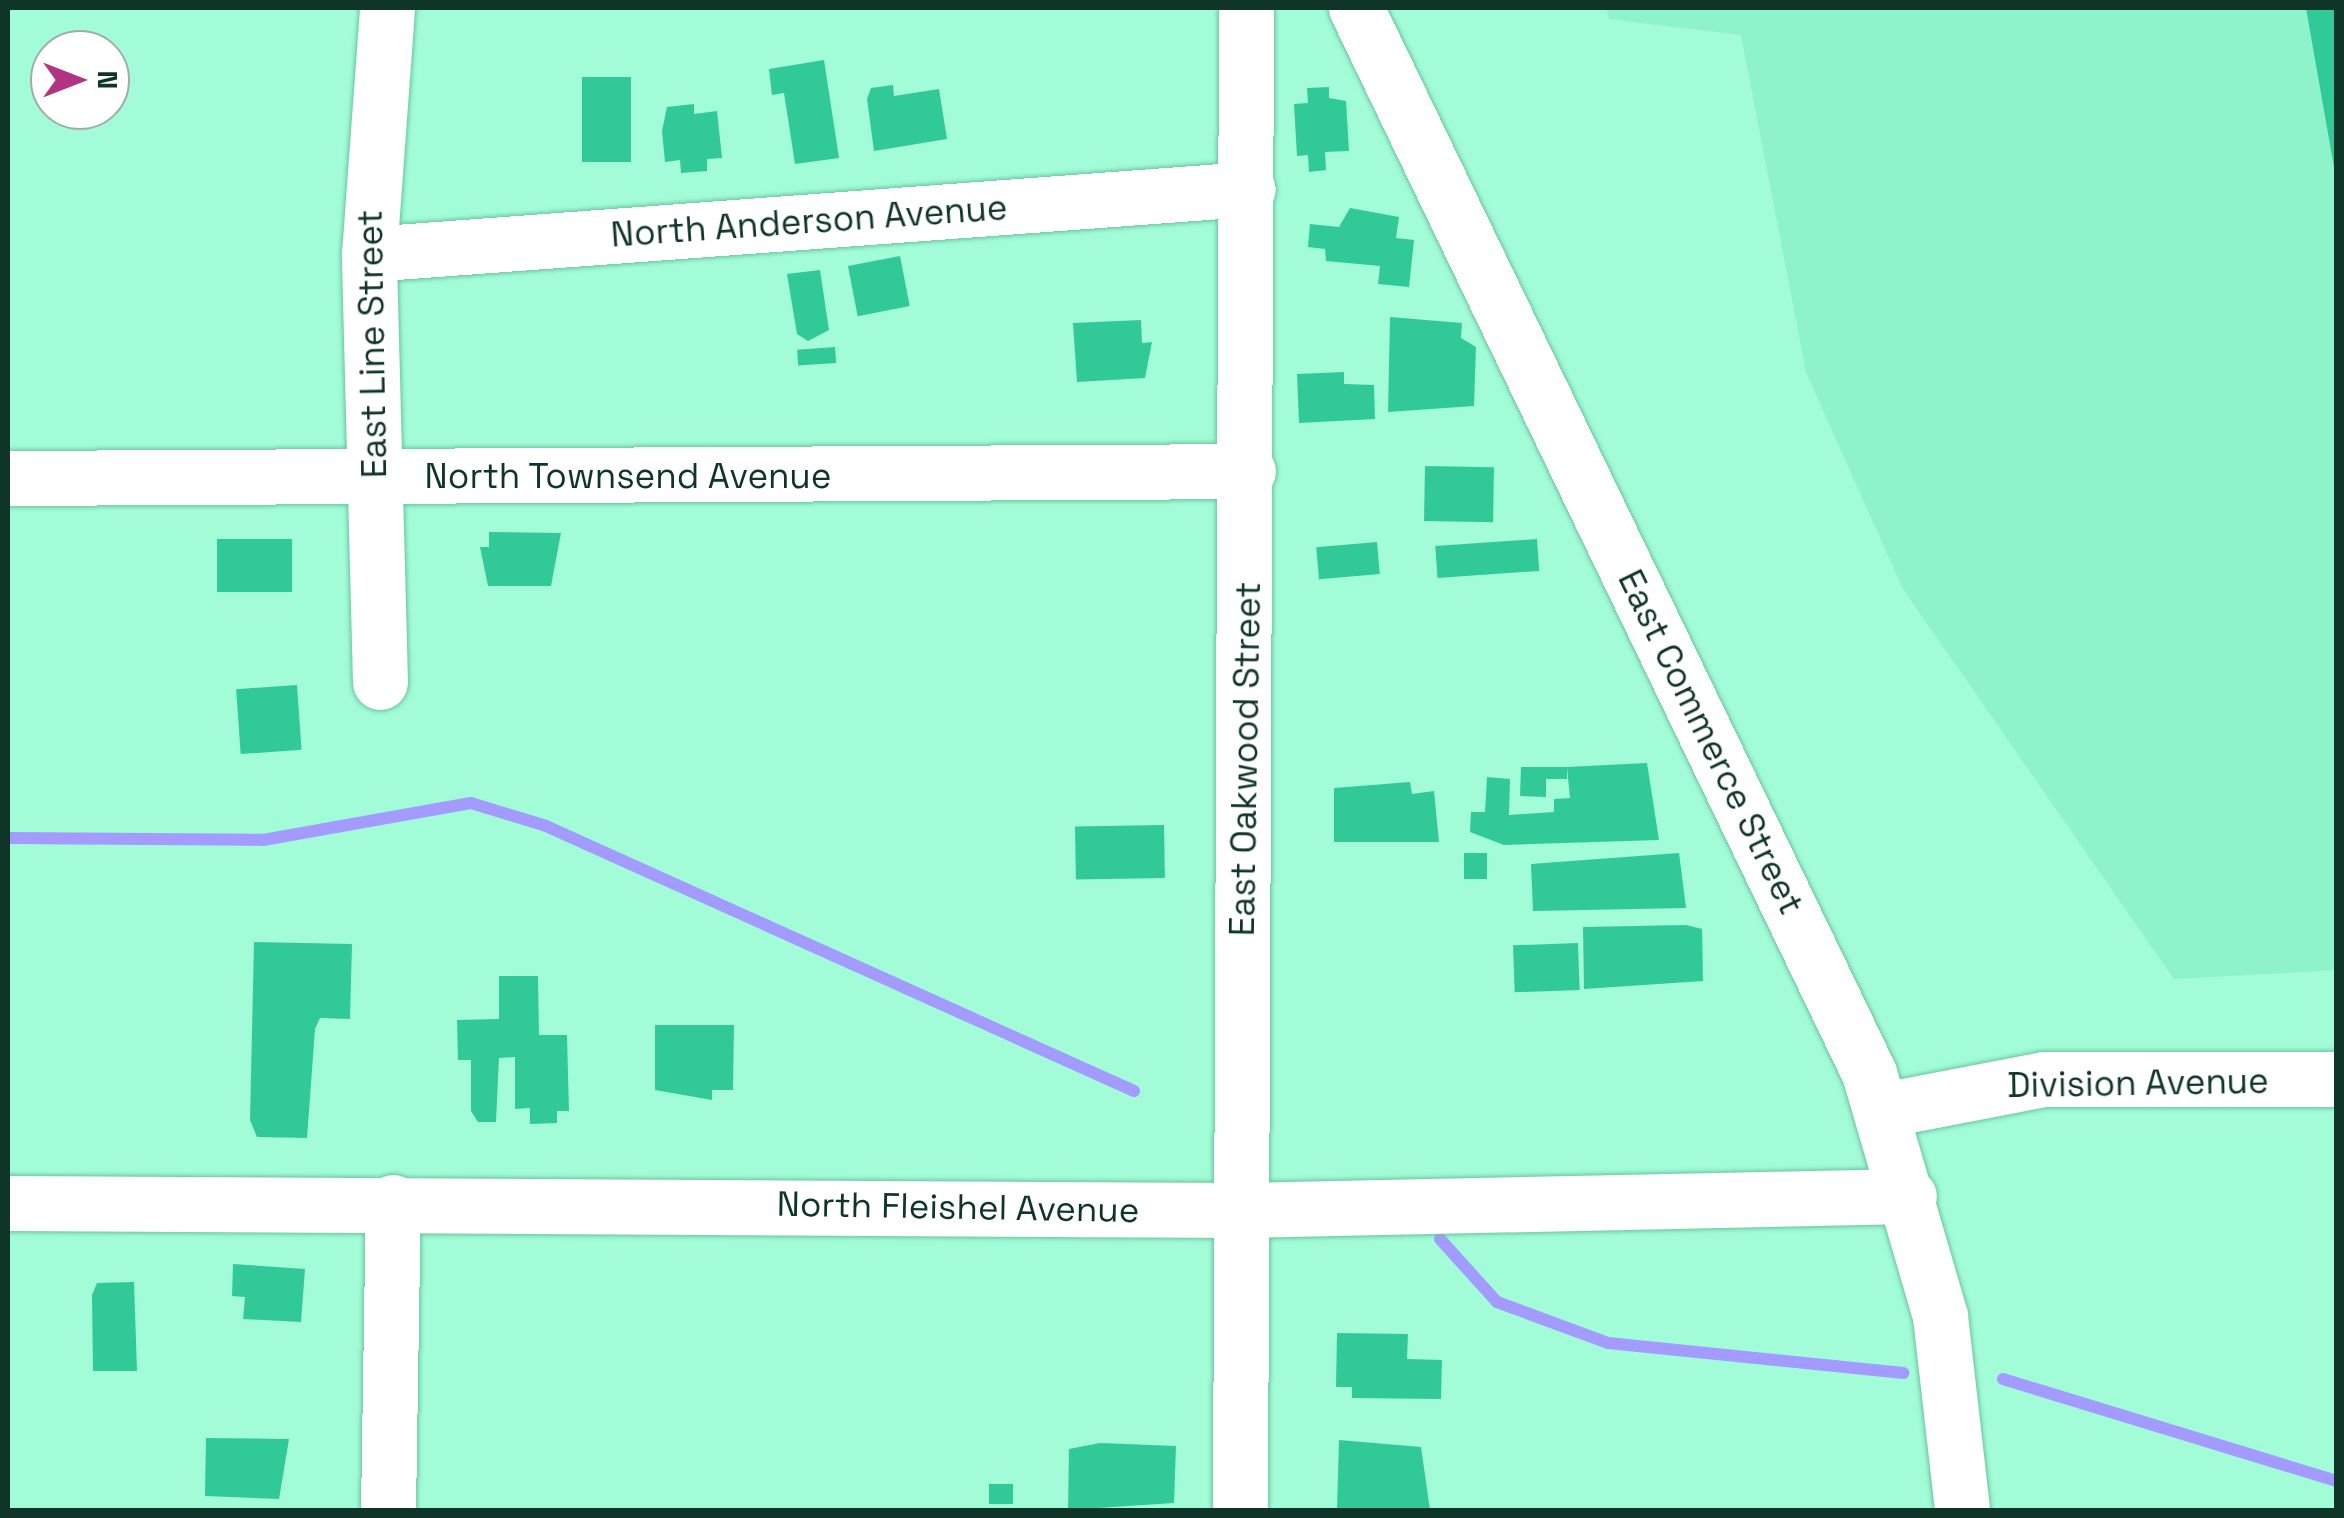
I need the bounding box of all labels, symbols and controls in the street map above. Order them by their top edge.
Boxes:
north arrow [30,30,130,130]
text: N [90,71,126,89]
street label: North Anderson Avenue [609,186,1009,256]
street label: East Line Street [349,209,395,479]
street label: North Townsend Avenue [424,455,832,497]
street label: East Commerce Street [1609,563,1813,921]
street label: East Oakwood Street [1221,581,1269,937]
street label: Division Avenue [2007,1060,2269,1106]
street label: North Fleishel Avenue [776,1183,1140,1231]

